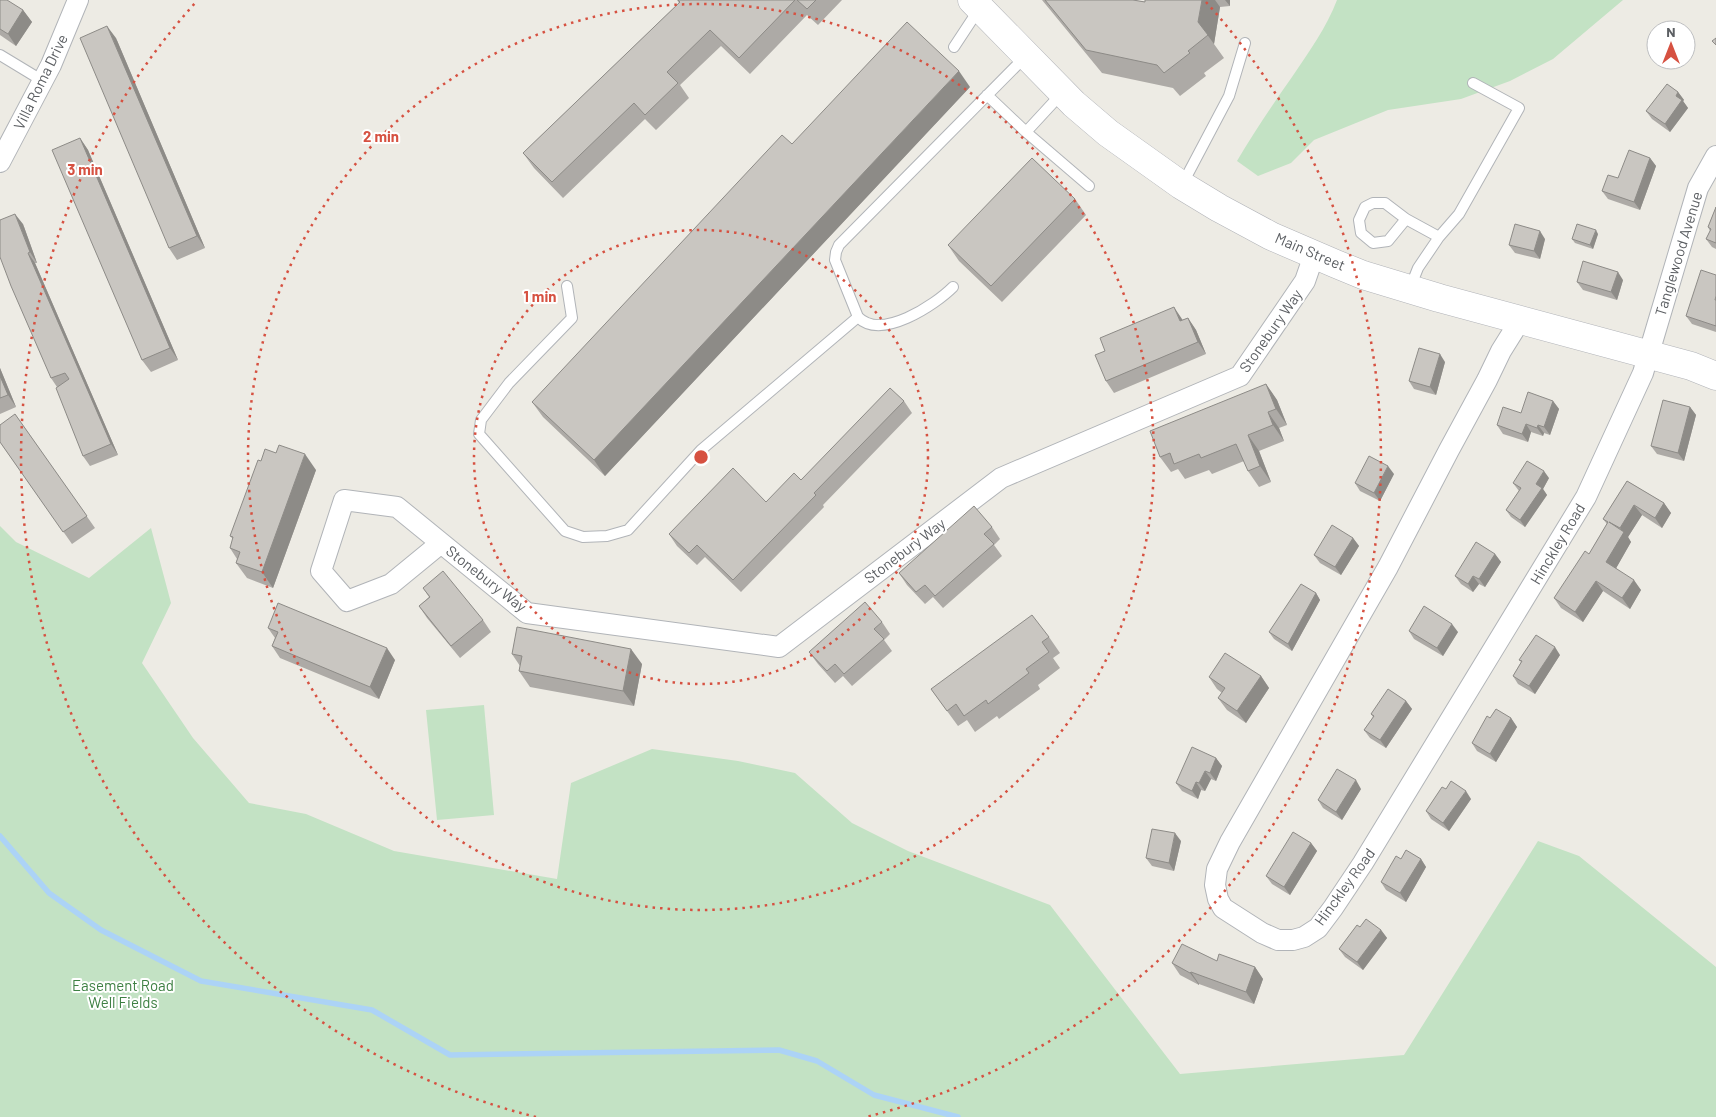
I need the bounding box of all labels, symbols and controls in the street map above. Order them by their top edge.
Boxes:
north arrow [1646,20,1696,70]
text: N [1666,23,1676,40]
street label: Villa Roma Drive [9,31,71,132]
text: 2 min [363,127,399,145]
text: 3 min [67,160,103,178]
street label: Tanglewood Avenue [1651,189,1706,318]
street label: Main Street [1273,228,1348,274]
street label: Stonebury Way [1235,285,1305,375]
text: 1 min [524,287,556,305]
centre of rings [692,448,710,466]
street label: Hinckley Road [1526,500,1588,587]
street label: Stonebury Way [860,514,949,587]
street label: Stonebury Way [443,541,530,615]
street label: Hinckley Road [1310,844,1378,929]
park label: Easement Road Well Fields [72,976,174,1011]

